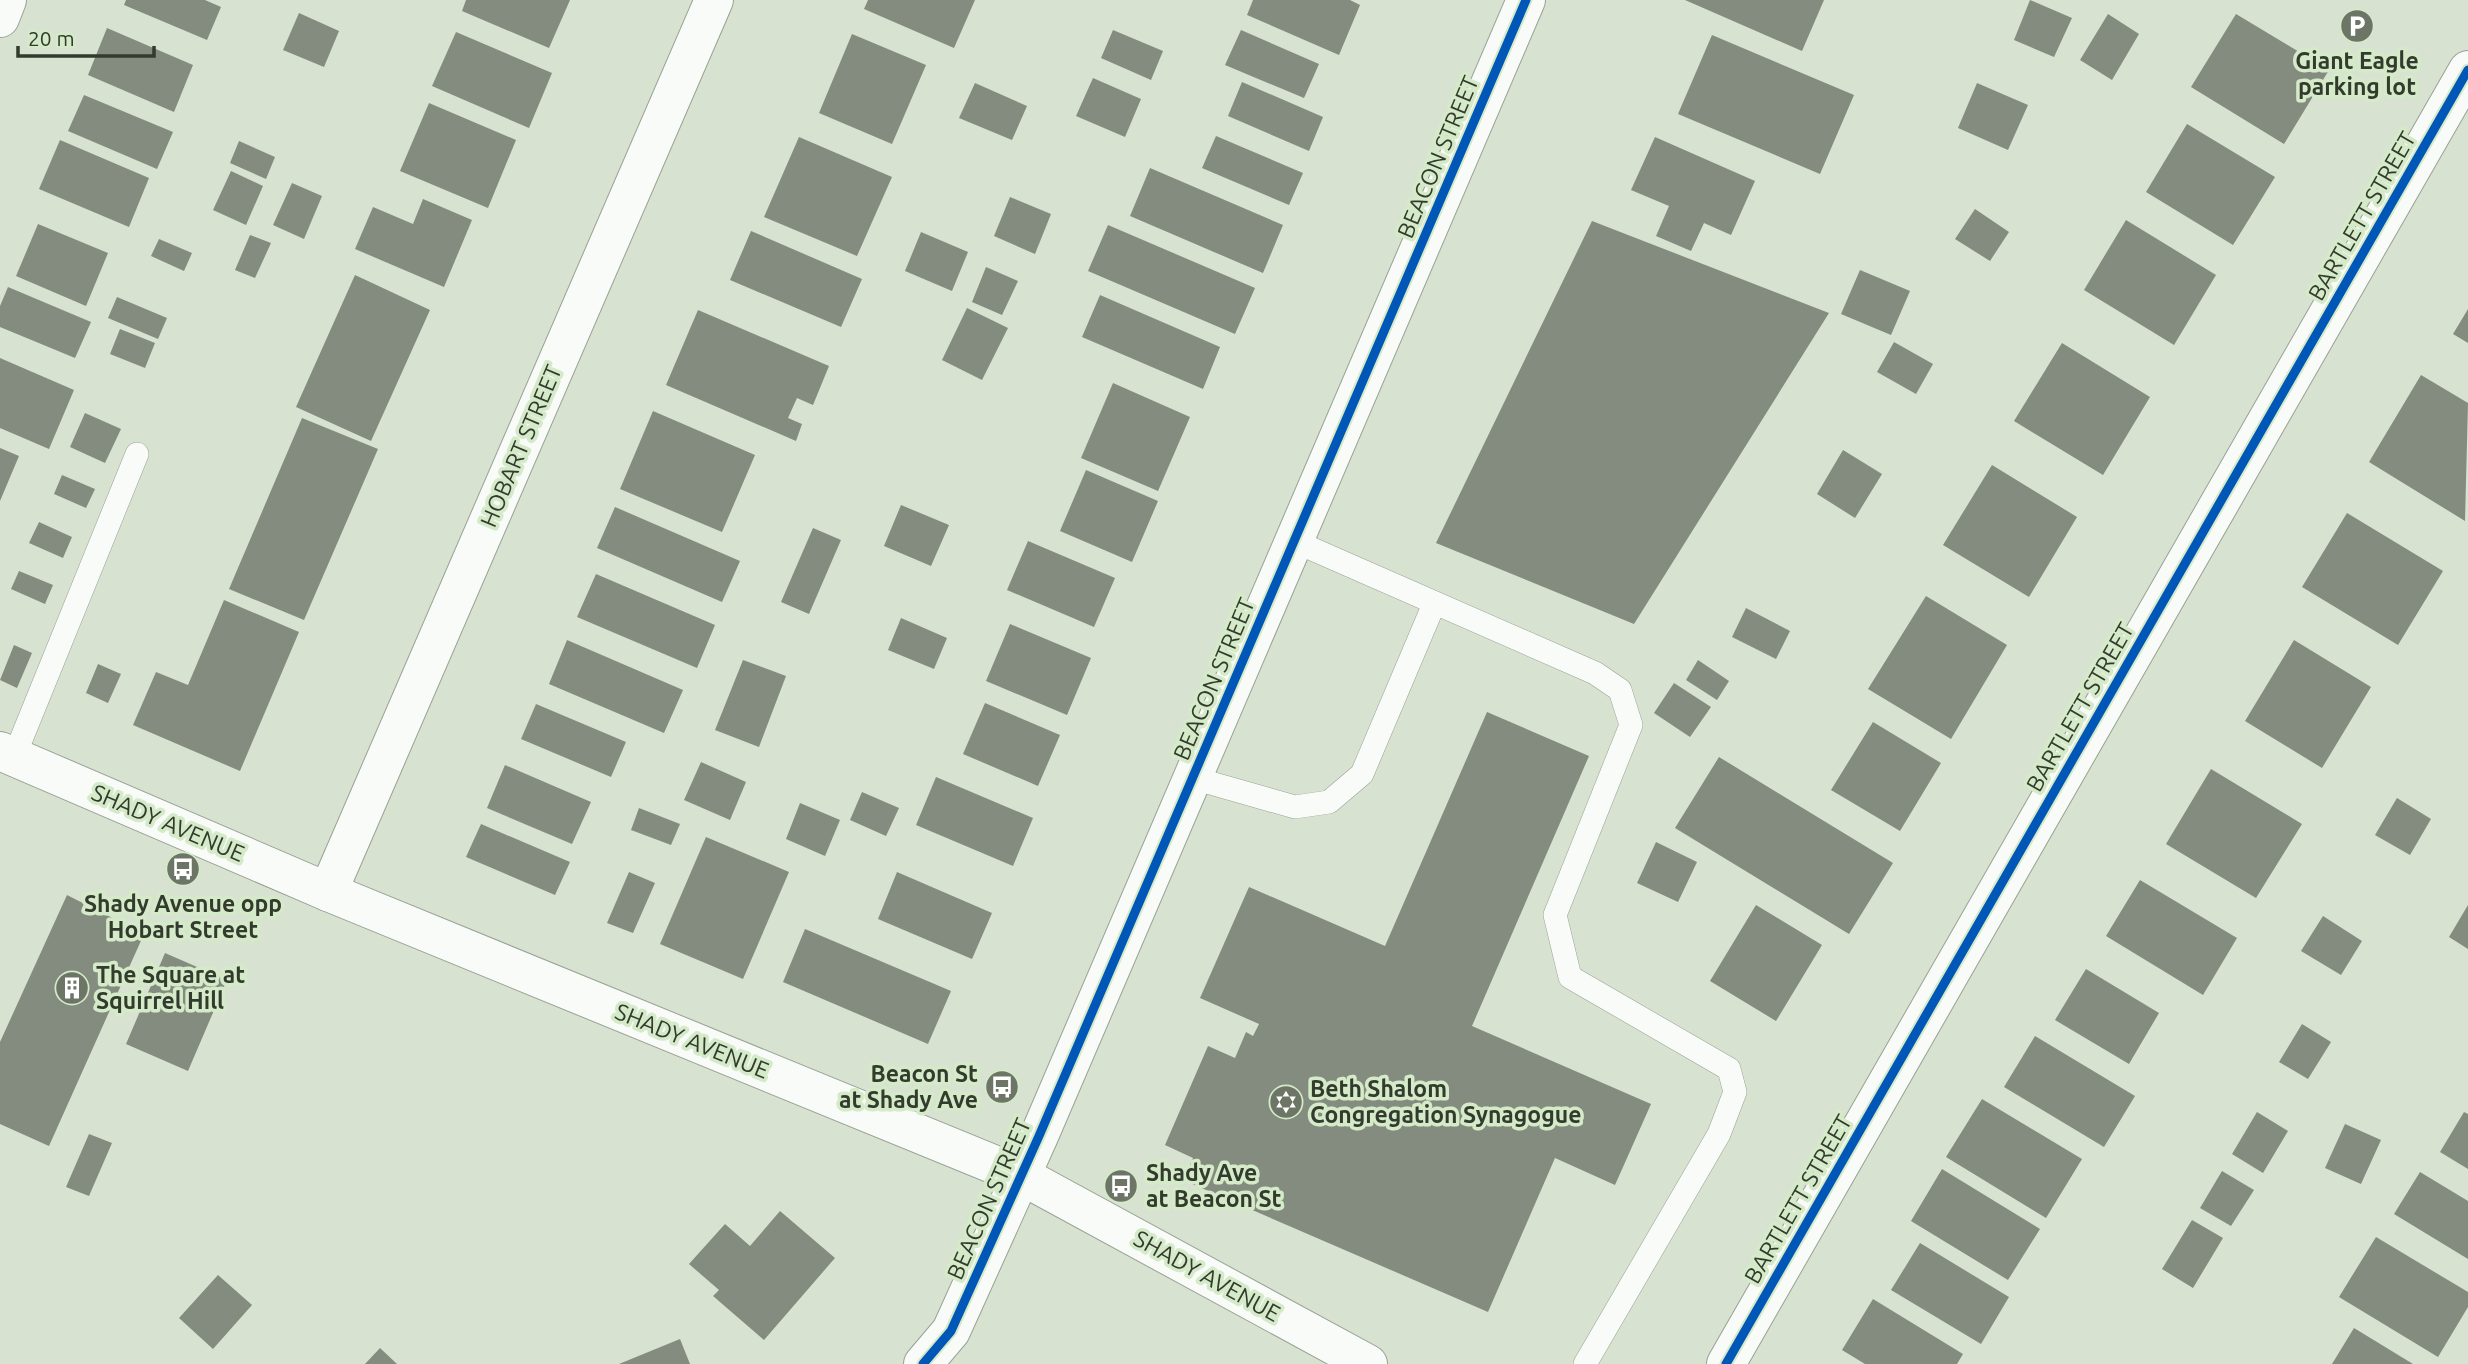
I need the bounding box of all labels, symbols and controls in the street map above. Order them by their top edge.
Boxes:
parking icon: Giant Eagle parking lot [2338,7,2376,45]
scale bar [18,14,154,58]
text: 20 m [28,26,75,50]
place label: Giant Eagle parking lot [2295,48,2419,99]
street label: BEACON STREET [1392,72,1483,242]
street label: BARTLETT STREET [2303,127,2420,304]
street label: HOBART STREET [475,361,566,531]
street label: BEACON STREET [1168,594,1259,764]
street label: BARTLETT STREET [2021,618,2138,795]
street label: SHADY AVENUE [88,779,248,866]
bus stop icon: Shady Avenue opp Hobart Street [164,850,202,888]
place label: Shady Avenue opp Hobart Street [84,891,282,942]
place label: The Square at Squirrel Hill [96,962,245,1013]
building icon: The Square at Squirrel Hill [53,969,91,1007]
street label: SHADY AVENUE [612,998,773,1083]
place label: Beacon St at Shady Ave [839,1061,978,1112]
bus stop icon: Beacon St at Shady Ave [983,1068,1021,1106]
place label: Beth Shalom Congregation Synagogue [1310,1076,1581,1127]
synagogue icon: Beth Shalom Congregation Synagogue [1267,1083,1305,1121]
street label: BARTLETT STREET [1739,1110,1856,1287]
street label: BEACON STREET [942,1114,1035,1283]
place label: Shady Ave at Beacon St [1146,1160,1281,1211]
bus stop icon: Shady Ave at Beacon St [1102,1167,1140,1205]
street label: SHADY AVENUE [1130,1225,1285,1326]

